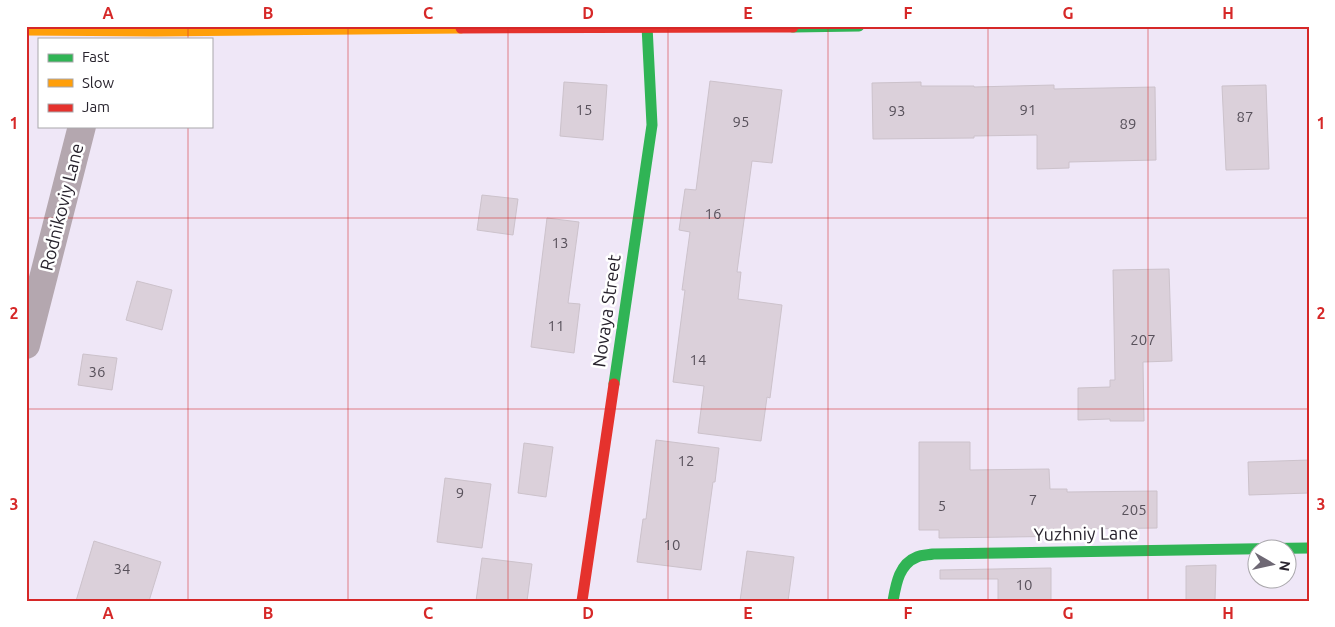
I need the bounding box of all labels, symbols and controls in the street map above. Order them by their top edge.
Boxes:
text: A [102,4,114,22]
text: B [263,4,273,22]
text: C [423,4,433,22]
text: D [582,4,594,22]
text: E [743,4,753,22]
text: F [904,4,913,22]
text: G [1062,4,1074,22]
text: H [1222,4,1234,22]
legend [38,38,212,128]
text: Fast [82,48,110,65]
text: Slow [82,74,115,91]
text: Jam [82,98,110,115]
house number: 15 [576,101,592,118]
house number: 91 [1020,101,1036,118]
house number: 93 [889,102,905,119]
house number: 87 [1237,108,1253,125]
house number: 95 [733,113,749,130]
text: 1 [9,114,19,132]
text: 1 [1316,114,1326,132]
house number: 89 [1120,115,1136,132]
street label: Rodnikoviy Lane [36,141,87,273]
house number: 16 [705,205,721,222]
house number: 13 [552,234,568,251]
street label: Novaya Street [588,253,624,369]
text: 2 [9,304,19,322]
text: 2 [1316,304,1326,322]
house number: 11 [548,317,564,334]
house number: 207 [1130,331,1156,348]
house number: 14 [690,351,706,368]
house number: 36 [89,363,105,380]
house number: 12 [678,452,694,469]
house number: 9 [456,484,464,501]
house number: 7 [1029,491,1037,508]
text: 3 [9,495,19,513]
text: 3 [1316,495,1326,513]
house number: 5 [938,497,946,514]
house number: 205 [1121,501,1147,518]
street label: Yuzhniy Lane [1033,522,1139,544]
house number: 10 [664,536,680,553]
north arrow [1248,540,1298,590]
house number: 34 [114,560,130,577]
text: N [1276,560,1294,572]
house number: 10 [1016,576,1032,593]
text: A [102,604,114,622]
text: B [263,604,273,622]
text: C [423,604,433,622]
text: D [582,604,594,622]
text: E [743,604,753,622]
text: F [904,604,913,622]
text: G [1062,604,1074,622]
text: H [1222,604,1234,622]

